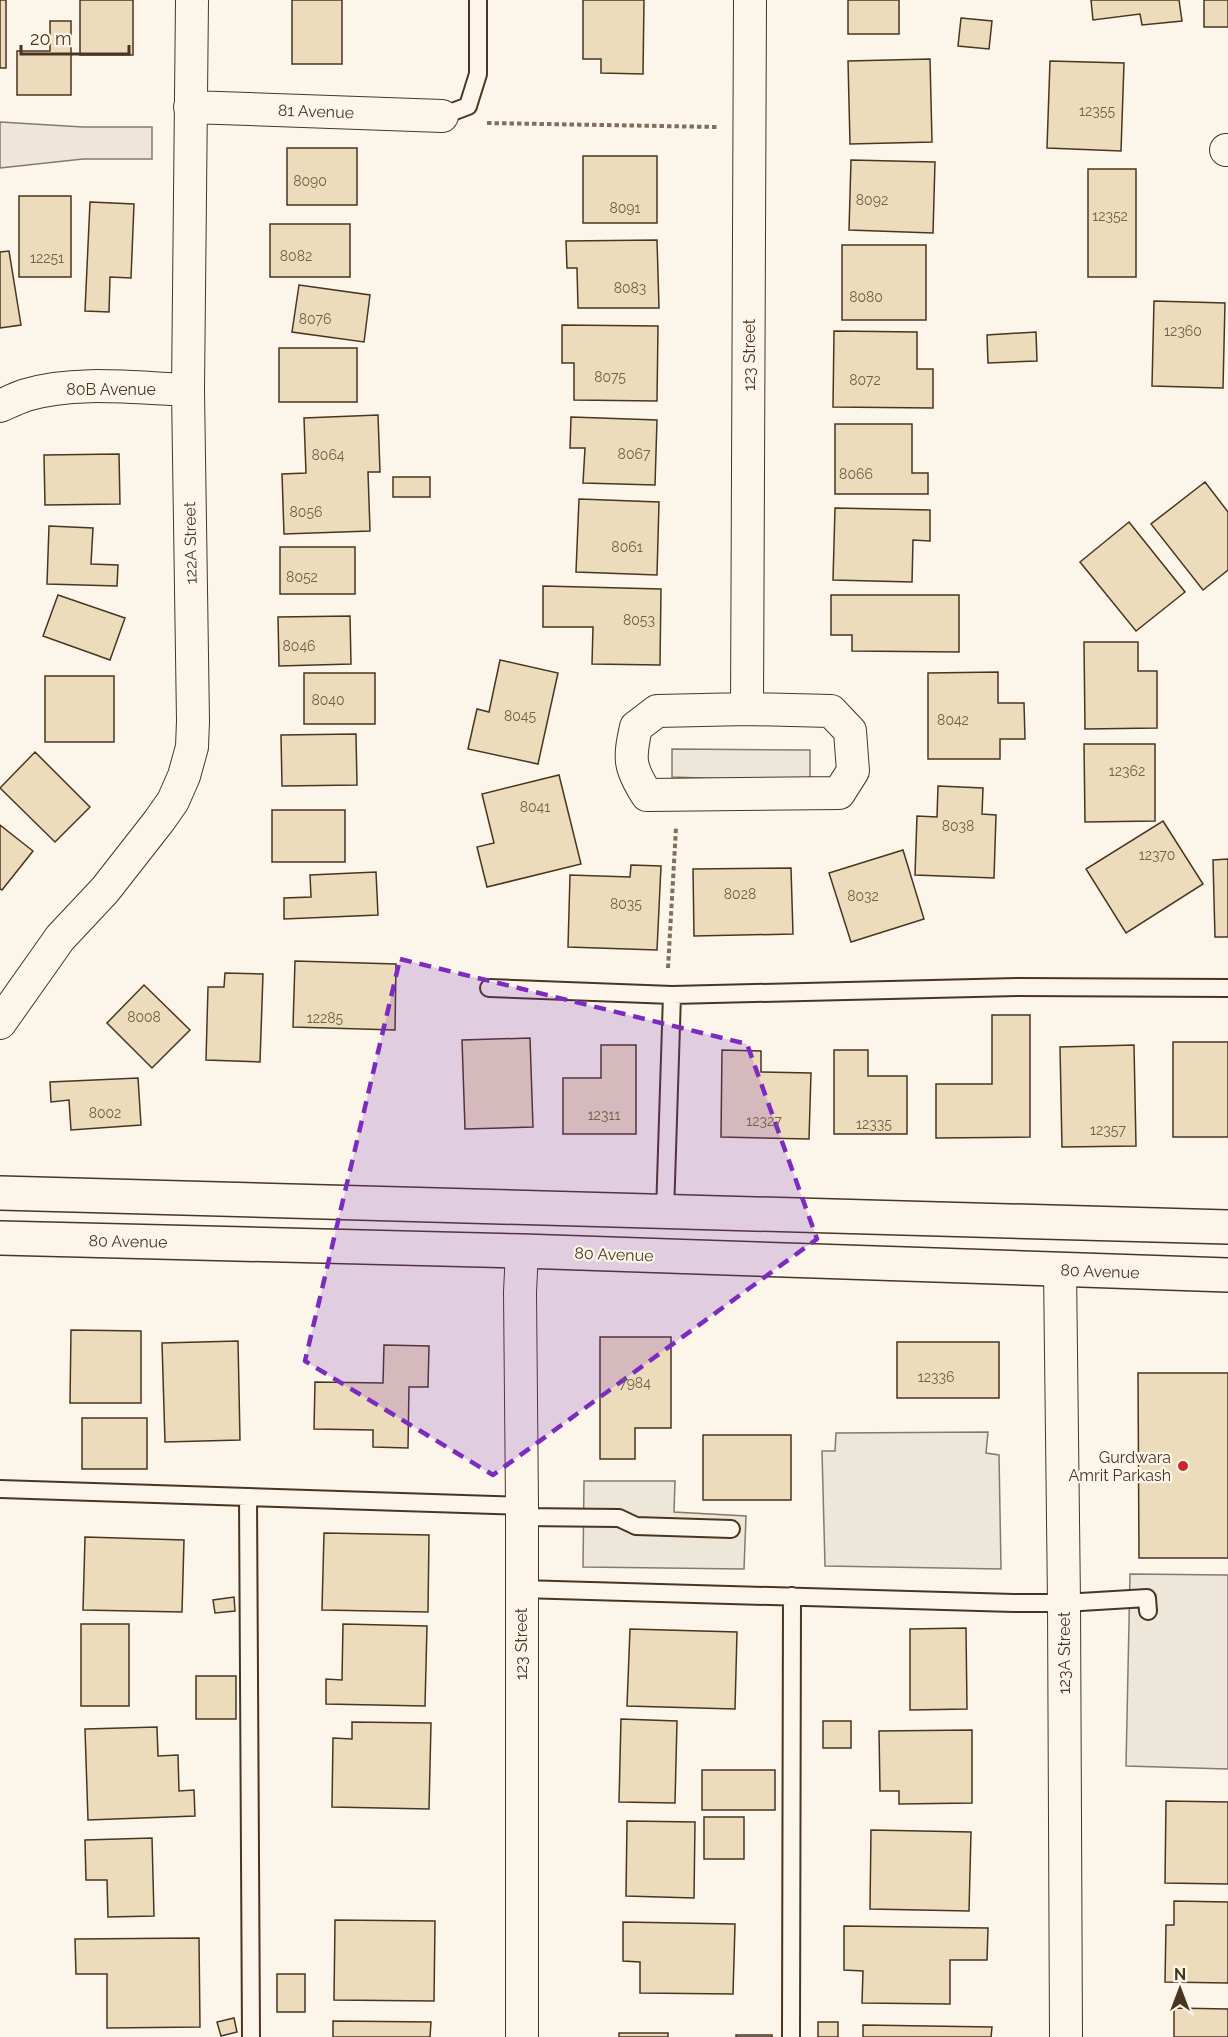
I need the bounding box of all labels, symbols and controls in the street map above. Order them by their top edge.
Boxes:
scale bar [21,18,129,56]
text: 20 m [30,28,72,49]
street label: 81 Avenue [278,101,354,122]
house number: 12355 [1079,103,1115,119]
house number: 8090 [293,173,327,189]
house number: 8092 [856,192,888,208]
house number: 8091 [609,200,641,216]
house number: 12352 [1092,208,1128,224]
house number: 8082 [280,248,312,264]
house number: 12251 [30,250,64,266]
house number: 8083 [614,280,646,296]
house number: 8080 [849,289,883,305]
house number: 8076 [299,311,331,327]
street label: 123 Street [740,318,759,391]
house number: 12360 [1164,323,1202,339]
house number: 8075 [594,369,626,385]
house number: 8072 [849,372,881,388]
street label: 80B Avenue [66,380,156,399]
house number: 8067 [618,446,651,462]
house number: 8064 [312,447,345,463]
house number: 8066 [839,466,873,482]
street label: 122A Street [180,501,201,584]
house number: 8056 [290,504,322,520]
house number: 8061 [611,539,643,555]
house number: 8052 [286,569,318,585]
house number: 8053 [623,612,655,628]
house number: 8046 [283,638,315,654]
house number: 8040 [311,692,345,708]
house number: 8045 [504,708,536,724]
house number: 8042 [937,712,969,728]
house number: 12362 [1109,763,1145,779]
house number: 8041 [520,799,550,815]
house number: 8038 [942,818,974,834]
house number: 12370 [1139,847,1175,863]
house number: 8028 [724,886,756,902]
house number: 8032 [847,888,879,904]
house number: 8035 [610,896,642,912]
house number: 8008 [127,1009,161,1025]
house number: 12285 [307,1010,344,1026]
house number: 8002 [89,1105,121,1121]
house number: 12311 [588,1107,620,1123]
house number: 12327 [746,1113,782,1129]
house number: 12335 [856,1116,892,1132]
house number: 12357 [1090,1122,1126,1138]
street label: 80 Avenue [88,1231,168,1252]
street label: 80 Avenue [574,1244,654,1265]
street label: 80 Avenue [1060,1261,1140,1282]
house number: 12336 [918,1369,954,1385]
house number: 7984 [619,1375,651,1391]
place label: Gurdwara Amrit Parkash [1069,1448,1171,1485]
marker: Gurdwara Amrit Parkash [1176,1459,1190,1473]
street label: 123 Street [512,1607,531,1680]
street label: 123A Street [1055,1611,1074,1694]
north arrow [1150,1959,1210,2019]
text: N [1174,1965,1186,1984]

